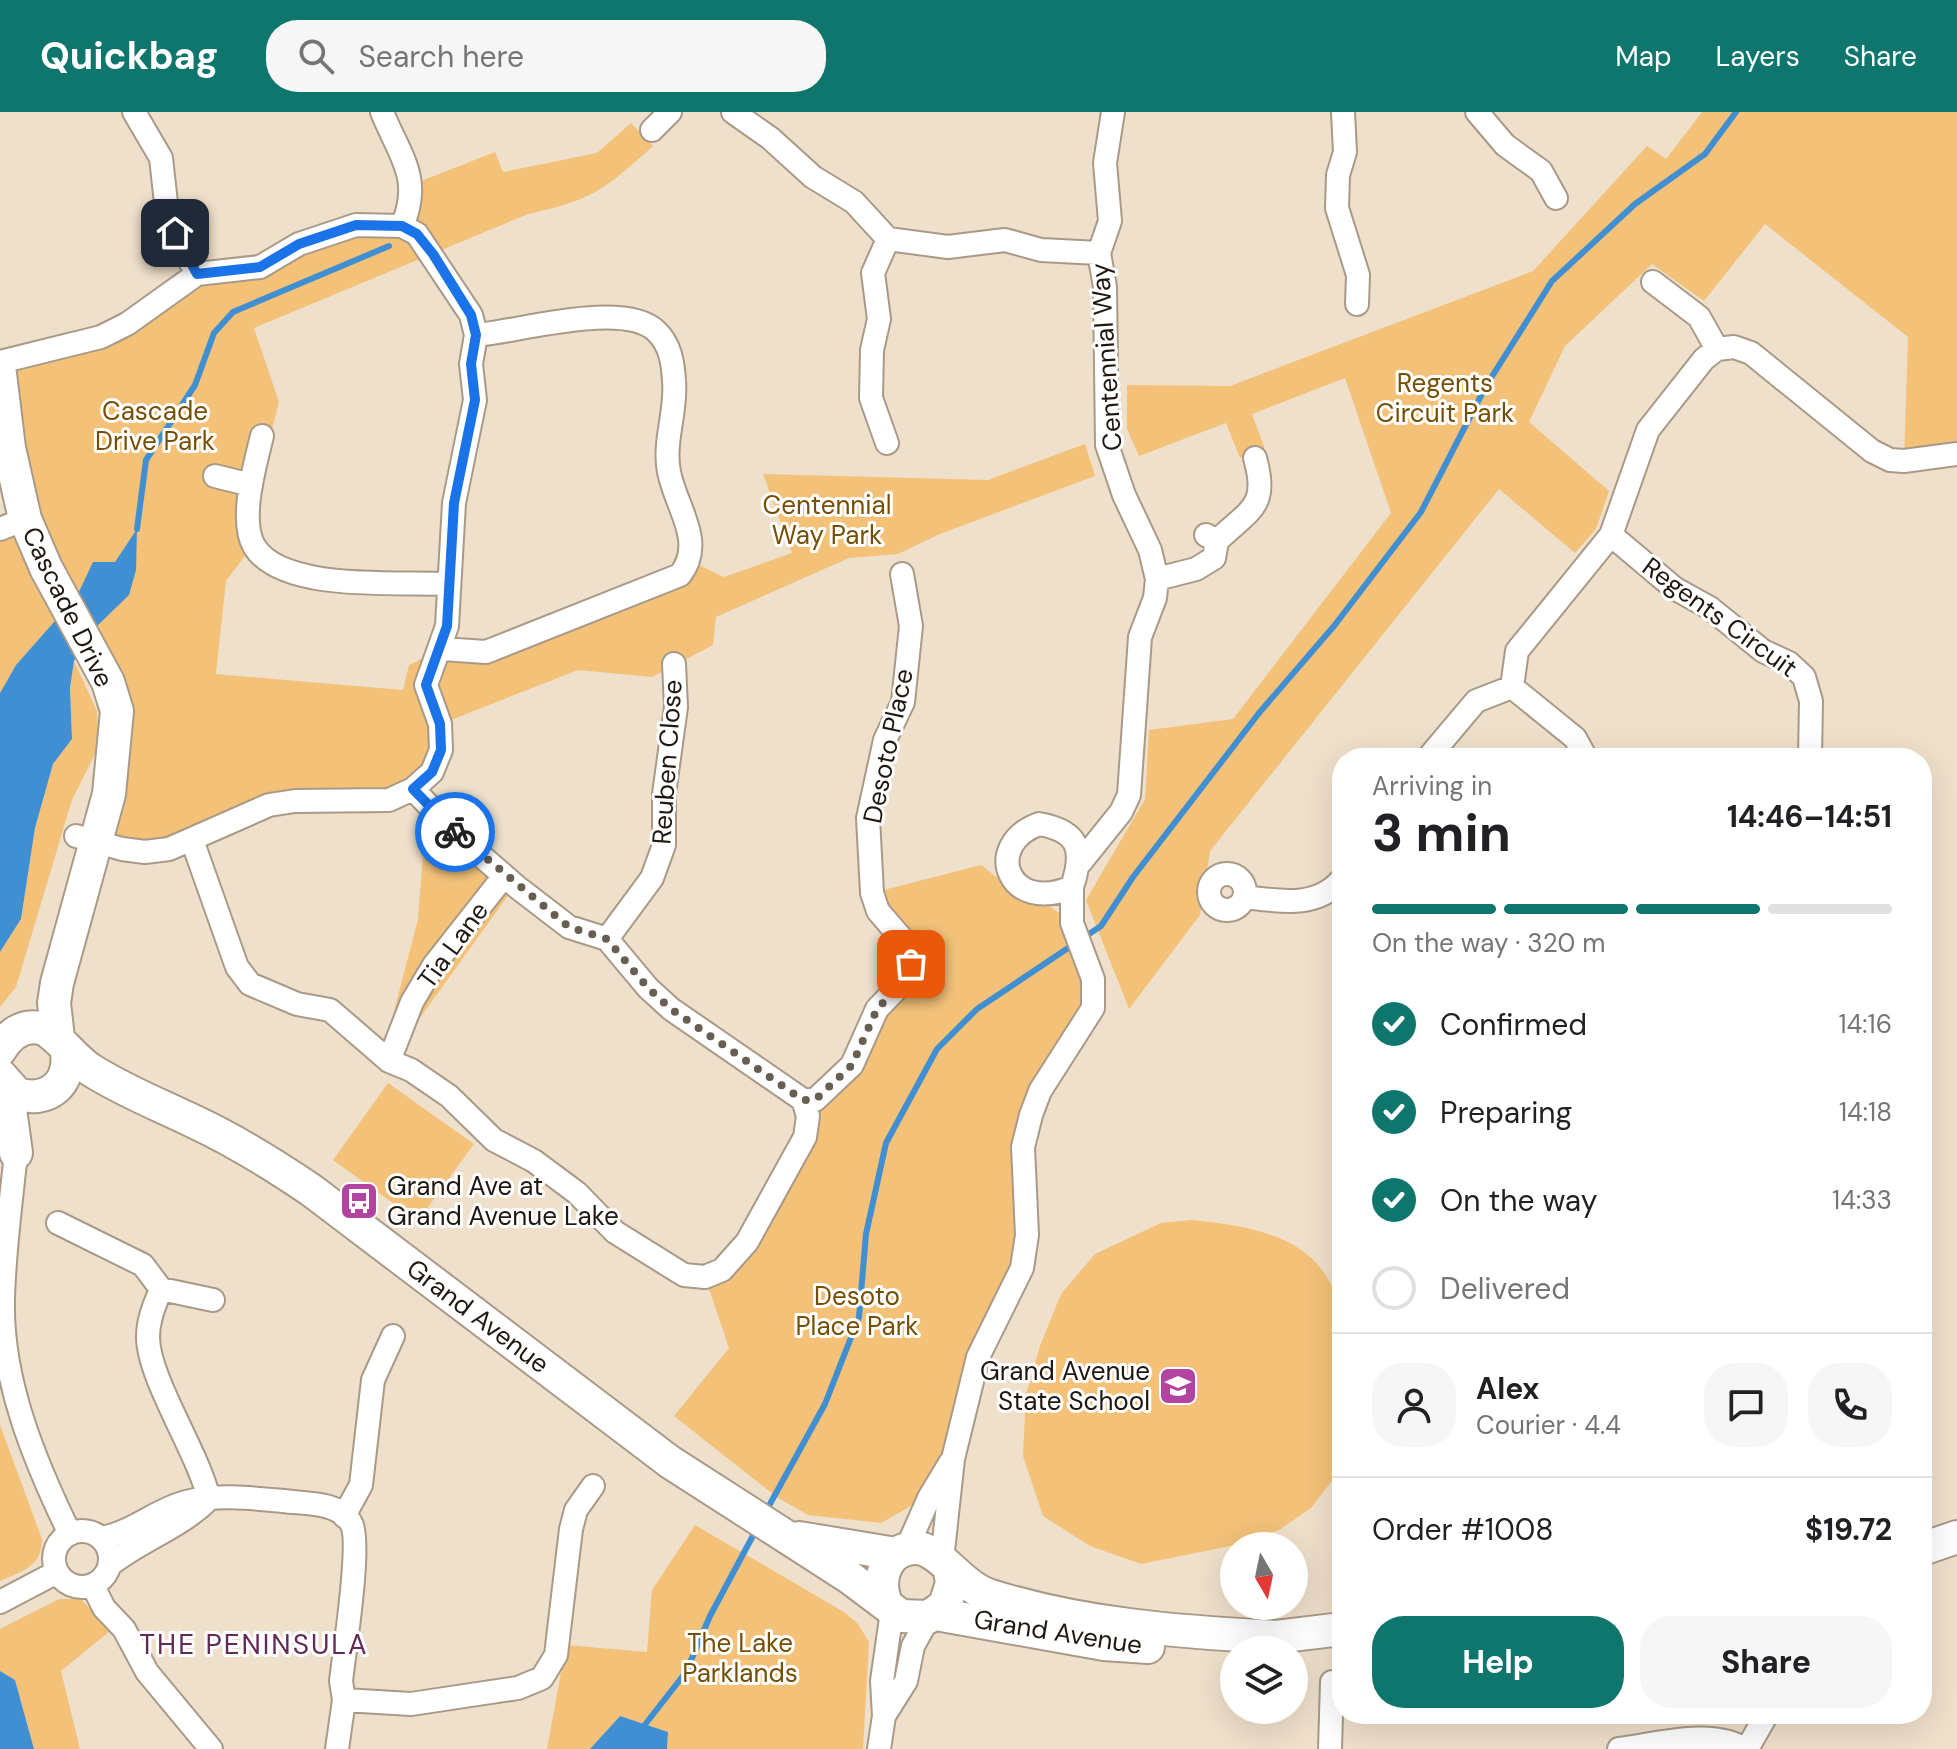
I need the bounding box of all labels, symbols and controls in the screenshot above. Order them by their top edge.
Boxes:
search box [266,20,826,92]
text: Quickbag [40,31,218,81]
icon: search [294,34,338,78]
text: Search here [358,37,524,76]
text: Map [1615,38,1672,75]
text: Layers [1716,38,1800,75]
text: Share [1844,38,1917,75]
pin [141,199,209,267]
icon: home [153,211,197,255]
street label: Centennial Way [1082,262,1130,452]
park label: Regents Circuit Park [1376,366,1514,430]
park label: Cascade Drive Park [95,394,215,458]
park label: Centennial Way Park [763,488,891,552]
street label: Cascade Drive [14,521,122,693]
street label: Regents Circuit [1636,549,1804,685]
street label: Desoto Place [855,665,921,827]
street label: Reuben Close [644,679,690,845]
text: Arriving in [1372,769,1492,803]
courier [415,792,495,872]
text: 14:46–14:51 [1727,797,1892,836]
text: 3 min [1372,799,1511,867]
icon: bike [433,810,477,854]
street label: Tia Lane [410,895,496,995]
text: On the way · 320 m [1372,926,1605,960]
pin [877,930,945,998]
icon: bag [889,942,933,986]
icon: check [1372,1002,1416,1046]
text: Confirmed [1440,1005,1587,1044]
text: 14:16 [1838,1007,1892,1041]
icon: check [1372,1090,1416,1134]
text: Preparing [1440,1093,1572,1132]
text: 14:18 [1839,1095,1892,1129]
place label: Grand Ave at Grand Avenue Lake [387,1169,619,1233]
icon: check [1372,1178,1416,1222]
bus stop icon: Grand Ave at Grand Avenue Lake [338,1180,380,1222]
text: On the way [1440,1181,1597,1220]
text: 14:33 [1832,1183,1892,1217]
street label: Grand Avenue [400,1251,556,1381]
text: Delivered [1440,1269,1570,1308]
park label: Desoto Place Park [796,1279,918,1343]
place label: Grand Avenue State School [980,1354,1150,1418]
button: person [1372,1363,1456,1447]
button: chat [1704,1363,1788,1447]
button: phone [1808,1363,1892,1447]
school or university icon: Grand Avenue State School [1157,1365,1199,1407]
text: Alex [1476,1369,1539,1408]
text: Courier · 4.4 [1476,1408,1621,1442]
text: Order #1008 [1372,1510,1553,1549]
text: $19.72 [1805,1510,1892,1549]
north arrow [1220,1532,1308,1620]
map controls [1220,1532,1308,1724]
street label: Grand Avenue [971,1602,1145,1662]
button: Help [1372,1616,1624,1708]
button: Share [1640,1616,1892,1708]
district label: THE PENINSULA [139,1626,369,1663]
park label: The Lake Parklands [682,1626,798,1690]
button: layers [1220,1636,1308,1724]

